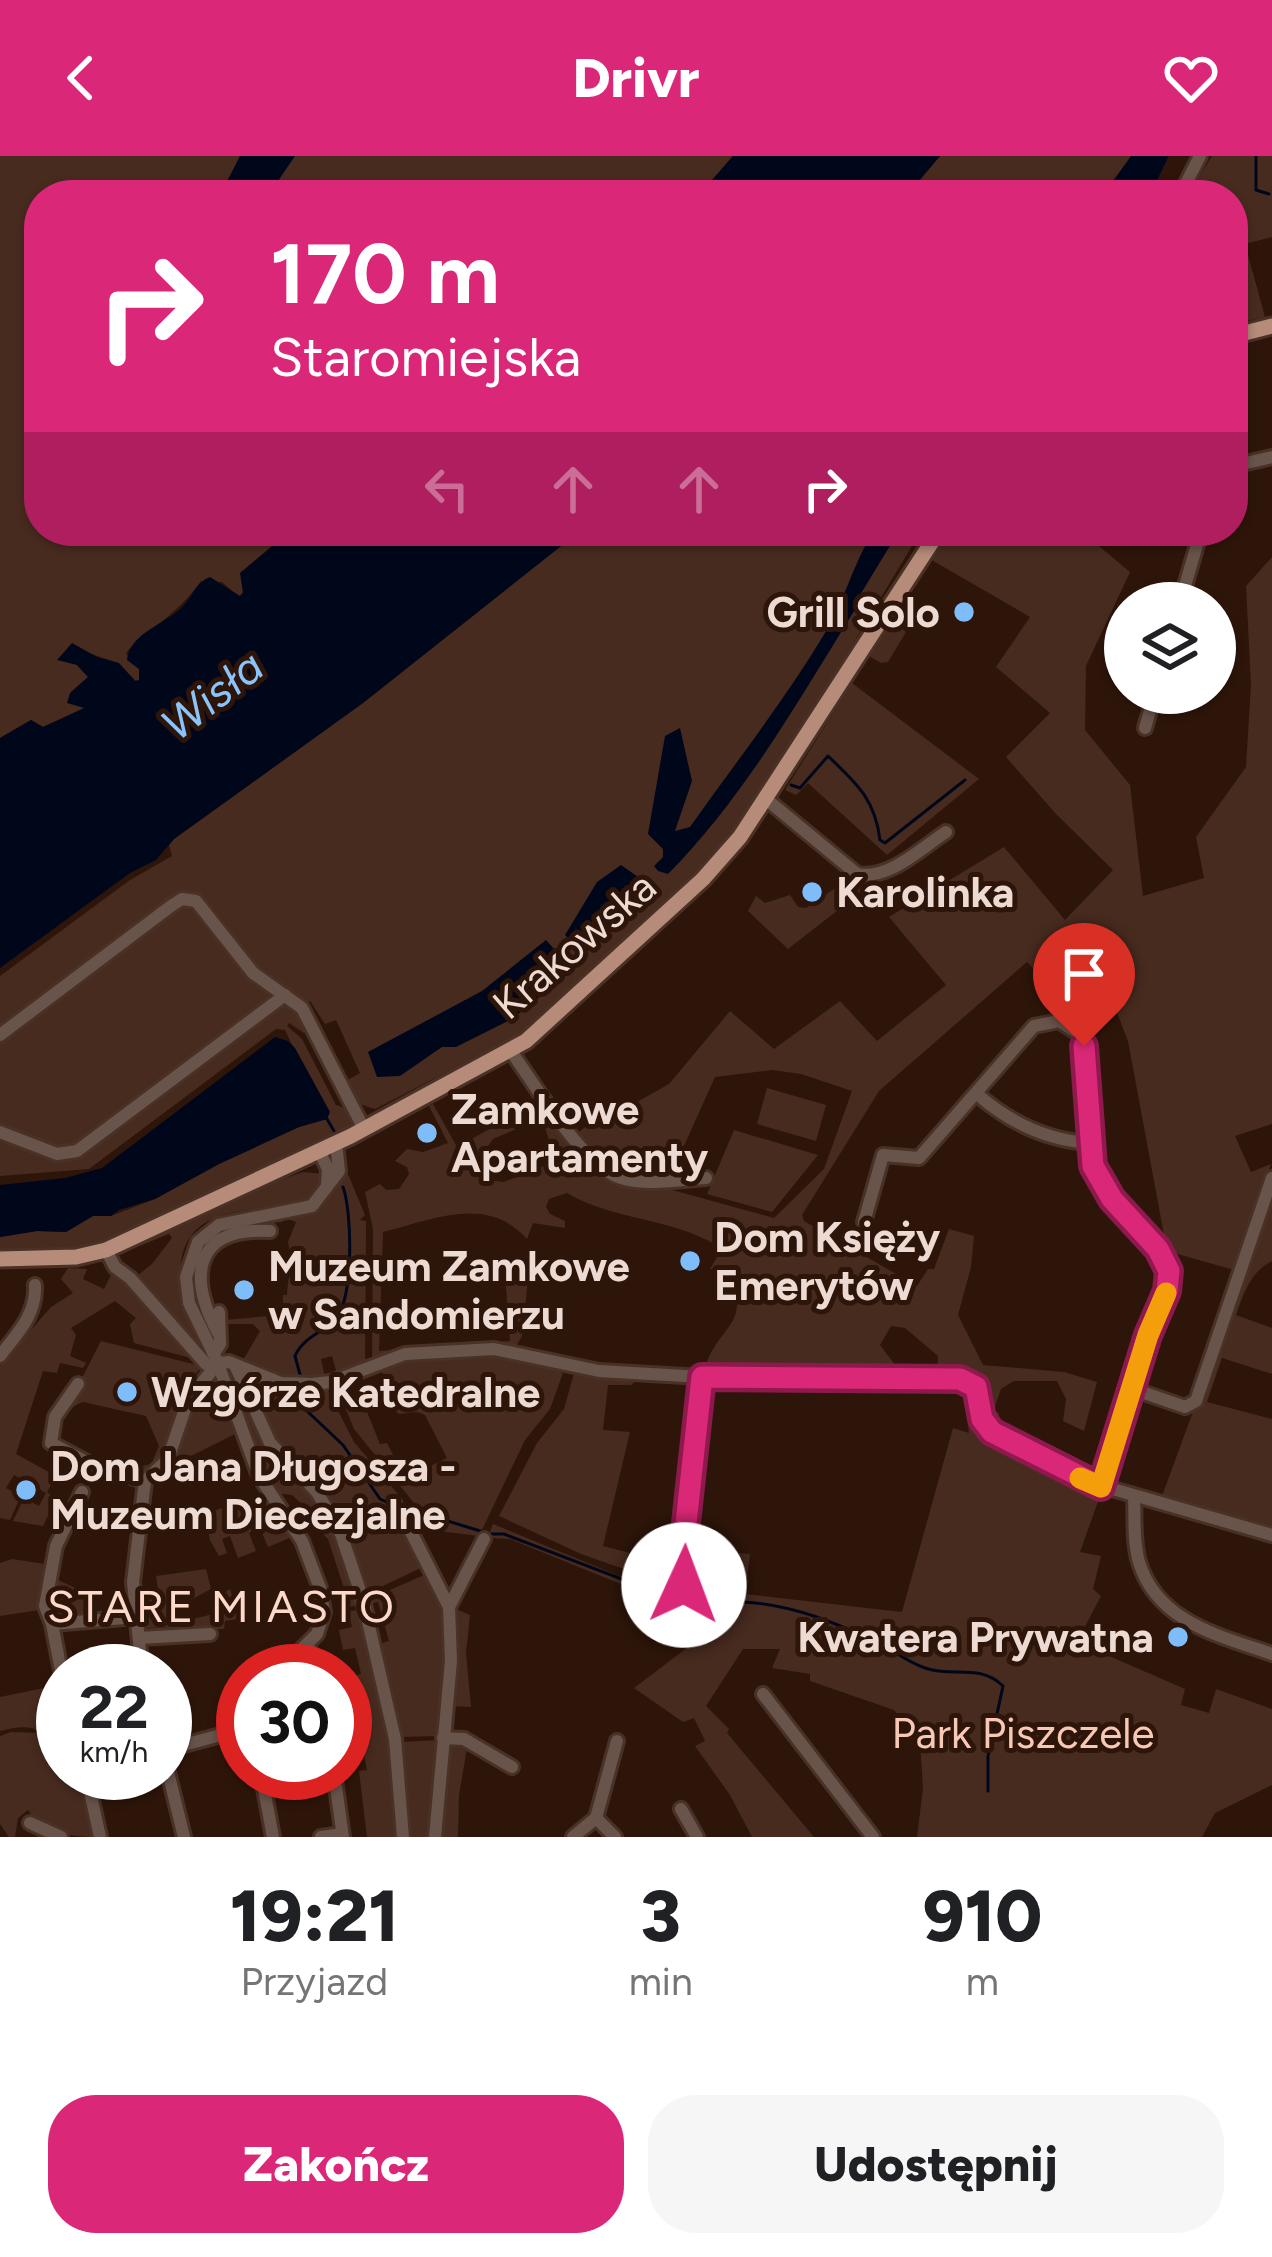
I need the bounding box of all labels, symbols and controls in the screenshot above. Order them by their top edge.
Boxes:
icon: back [48,45,114,111]
icon: heart [1158,45,1224,111]
text: Drivr [573,46,699,111]
text: 170 m [270,223,500,324]
icon: right [72,228,228,384]
text: Staromiejska [270,325,581,390]
icon: left [414,456,480,522]
icon: ahead [540,456,606,522]
icon: ahead [666,456,732,522]
icon: right [792,456,858,522]
map controls [1104,582,1236,714]
button: layers [1104,582,1236,714]
place label: Grill Solo [767,587,940,638]
marker: Grill Solo [951,599,977,625]
water label: Wisła [150,639,274,751]
street label: Krakowska [483,861,666,1030]
place label: Karolinka [836,867,1015,918]
marker: Karolinka [799,879,825,905]
pin [1033,923,1135,1046]
icon: arrive [1051,941,1117,1007]
place label: Zamkowe Apartamenty [451,1084,709,1183]
marker: Zamkowe Apartamenty [414,1120,440,1146]
place label: Dom Księży Emerytów [714,1212,941,1311]
place label: Muzeum Zamkowe w Sandomierzu [268,1241,630,1340]
marker: Dom Księży Emerytów [677,1248,703,1274]
marker: Muzeum Zamkowe w Sandomierzu [231,1277,257,1303]
place label: Wzgórze Katedralne [151,1367,540,1418]
marker: Wzgórze Katedralne [114,1379,140,1405]
place label: Dom Jana Długosza - Muzeum Diecezjalne [50,1441,456,1540]
marker: Dom Jana Długosza - Muzeum Diecezjalne [13,1477,39,1503]
position arrow [621,1522,747,1648]
district label: STARE MIASTO [47,1579,397,1633]
place label: Kwatera Prywatna [797,1612,1154,1663]
marker: Kwatera Prywatna [1165,1624,1191,1650]
speed limit sign: 30 [216,1644,372,1800]
text: 22 [79,1671,149,1743]
park label: Park Piszczele [892,1708,1154,1759]
text: km/h [80,1733,148,1770]
text: 19:21 [230,1873,399,1959]
text: 3 [640,1873,681,1959]
text: 910 [922,1873,1042,1959]
text: Przyjazd [241,1958,388,2005]
text: min [629,1958,693,2005]
text: m [966,1958,999,2005]
button: Zakończ [48,2095,624,2233]
button: Udostępnij [648,2095,1224,2233]

